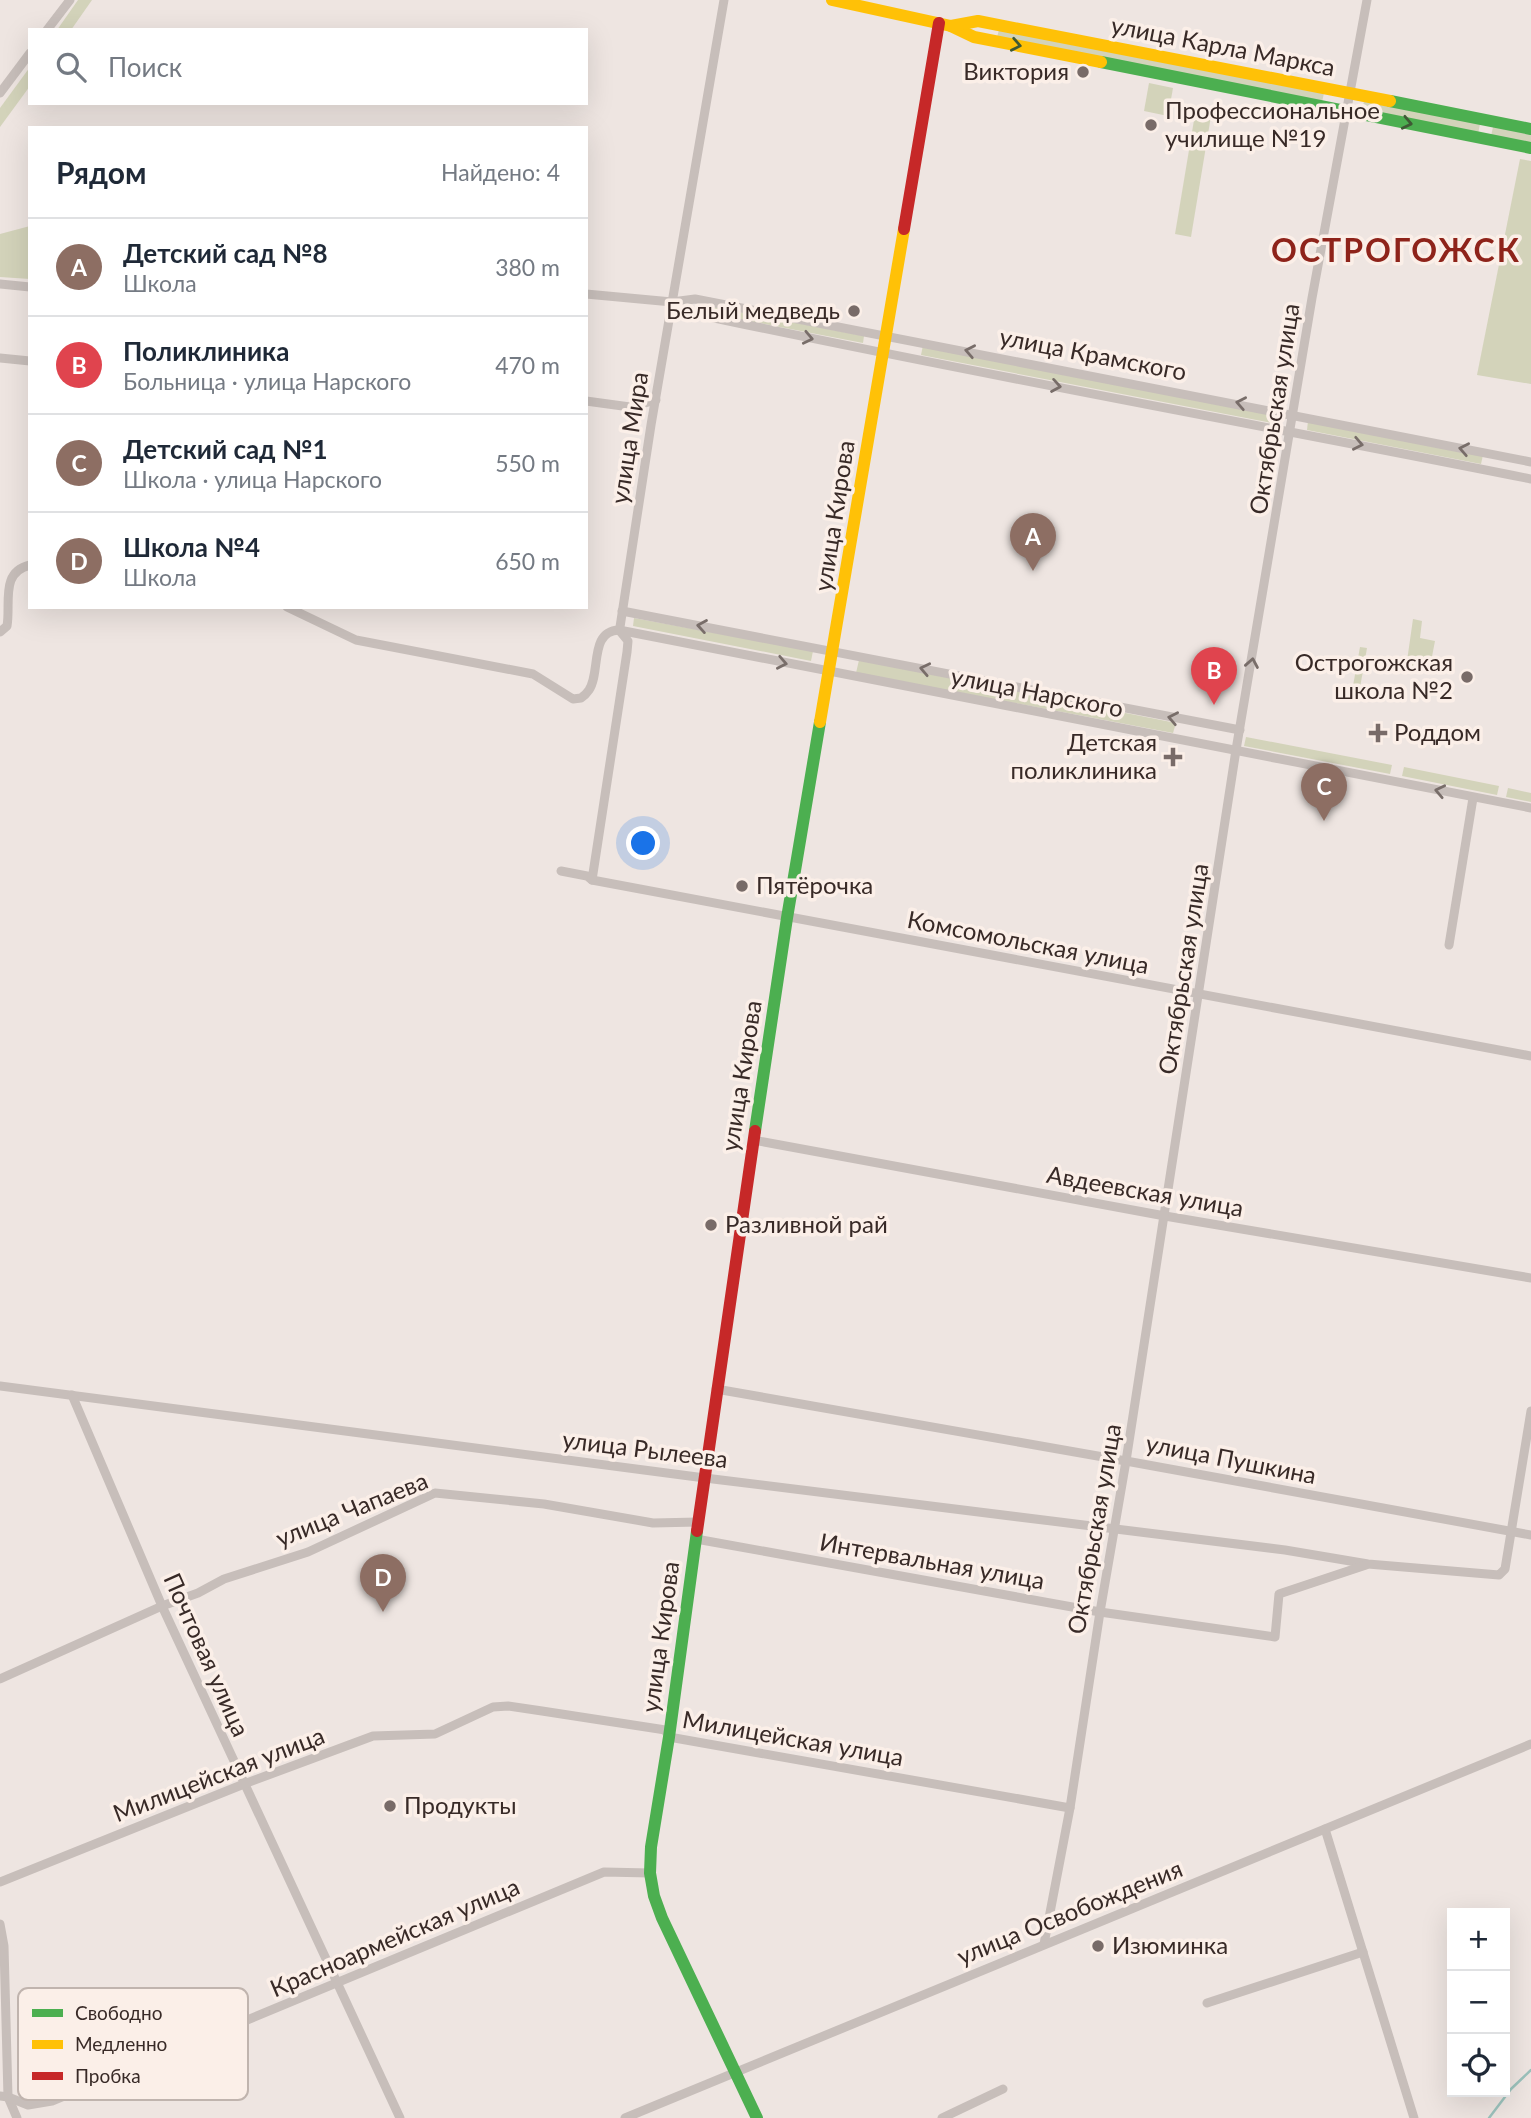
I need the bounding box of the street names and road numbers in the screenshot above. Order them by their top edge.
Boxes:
street label: улица Карла Маркса [1109,10,1338,81]
street label: Октябрьская улица [1243,301,1305,516]
street label: улица Крамского [997,321,1189,386]
street label: улица Мира [604,370,653,506]
street label: улица Кирова [807,438,860,593]
street label: улица Нарского [949,661,1126,722]
street label: Октябрьская улица [1152,861,1214,1076]
street label: Комсомольская улица [905,904,1152,979]
street label: улица Кирова [714,998,767,1153]
street label: Авдеевская улица [1045,1159,1246,1222]
street label: Октябрьская улица [1061,1421,1126,1636]
street label: улица Рылеева [561,1424,730,1473]
street label: улица Пушкина [1144,1428,1319,1489]
street label: улица Чапаева [271,1465,432,1552]
street label: Интервальная улица [818,1526,1047,1595]
street label: улица Кирова [635,1559,684,1714]
street label: Почтовая улица [158,1568,256,1741]
street label: Милицейская улица [680,1704,906,1771]
street label: Милицейская улица [109,1720,328,1827]
street label: улица Освобождения [953,1853,1186,1970]
street label: Красноармейская улица [265,1871,523,2002]

